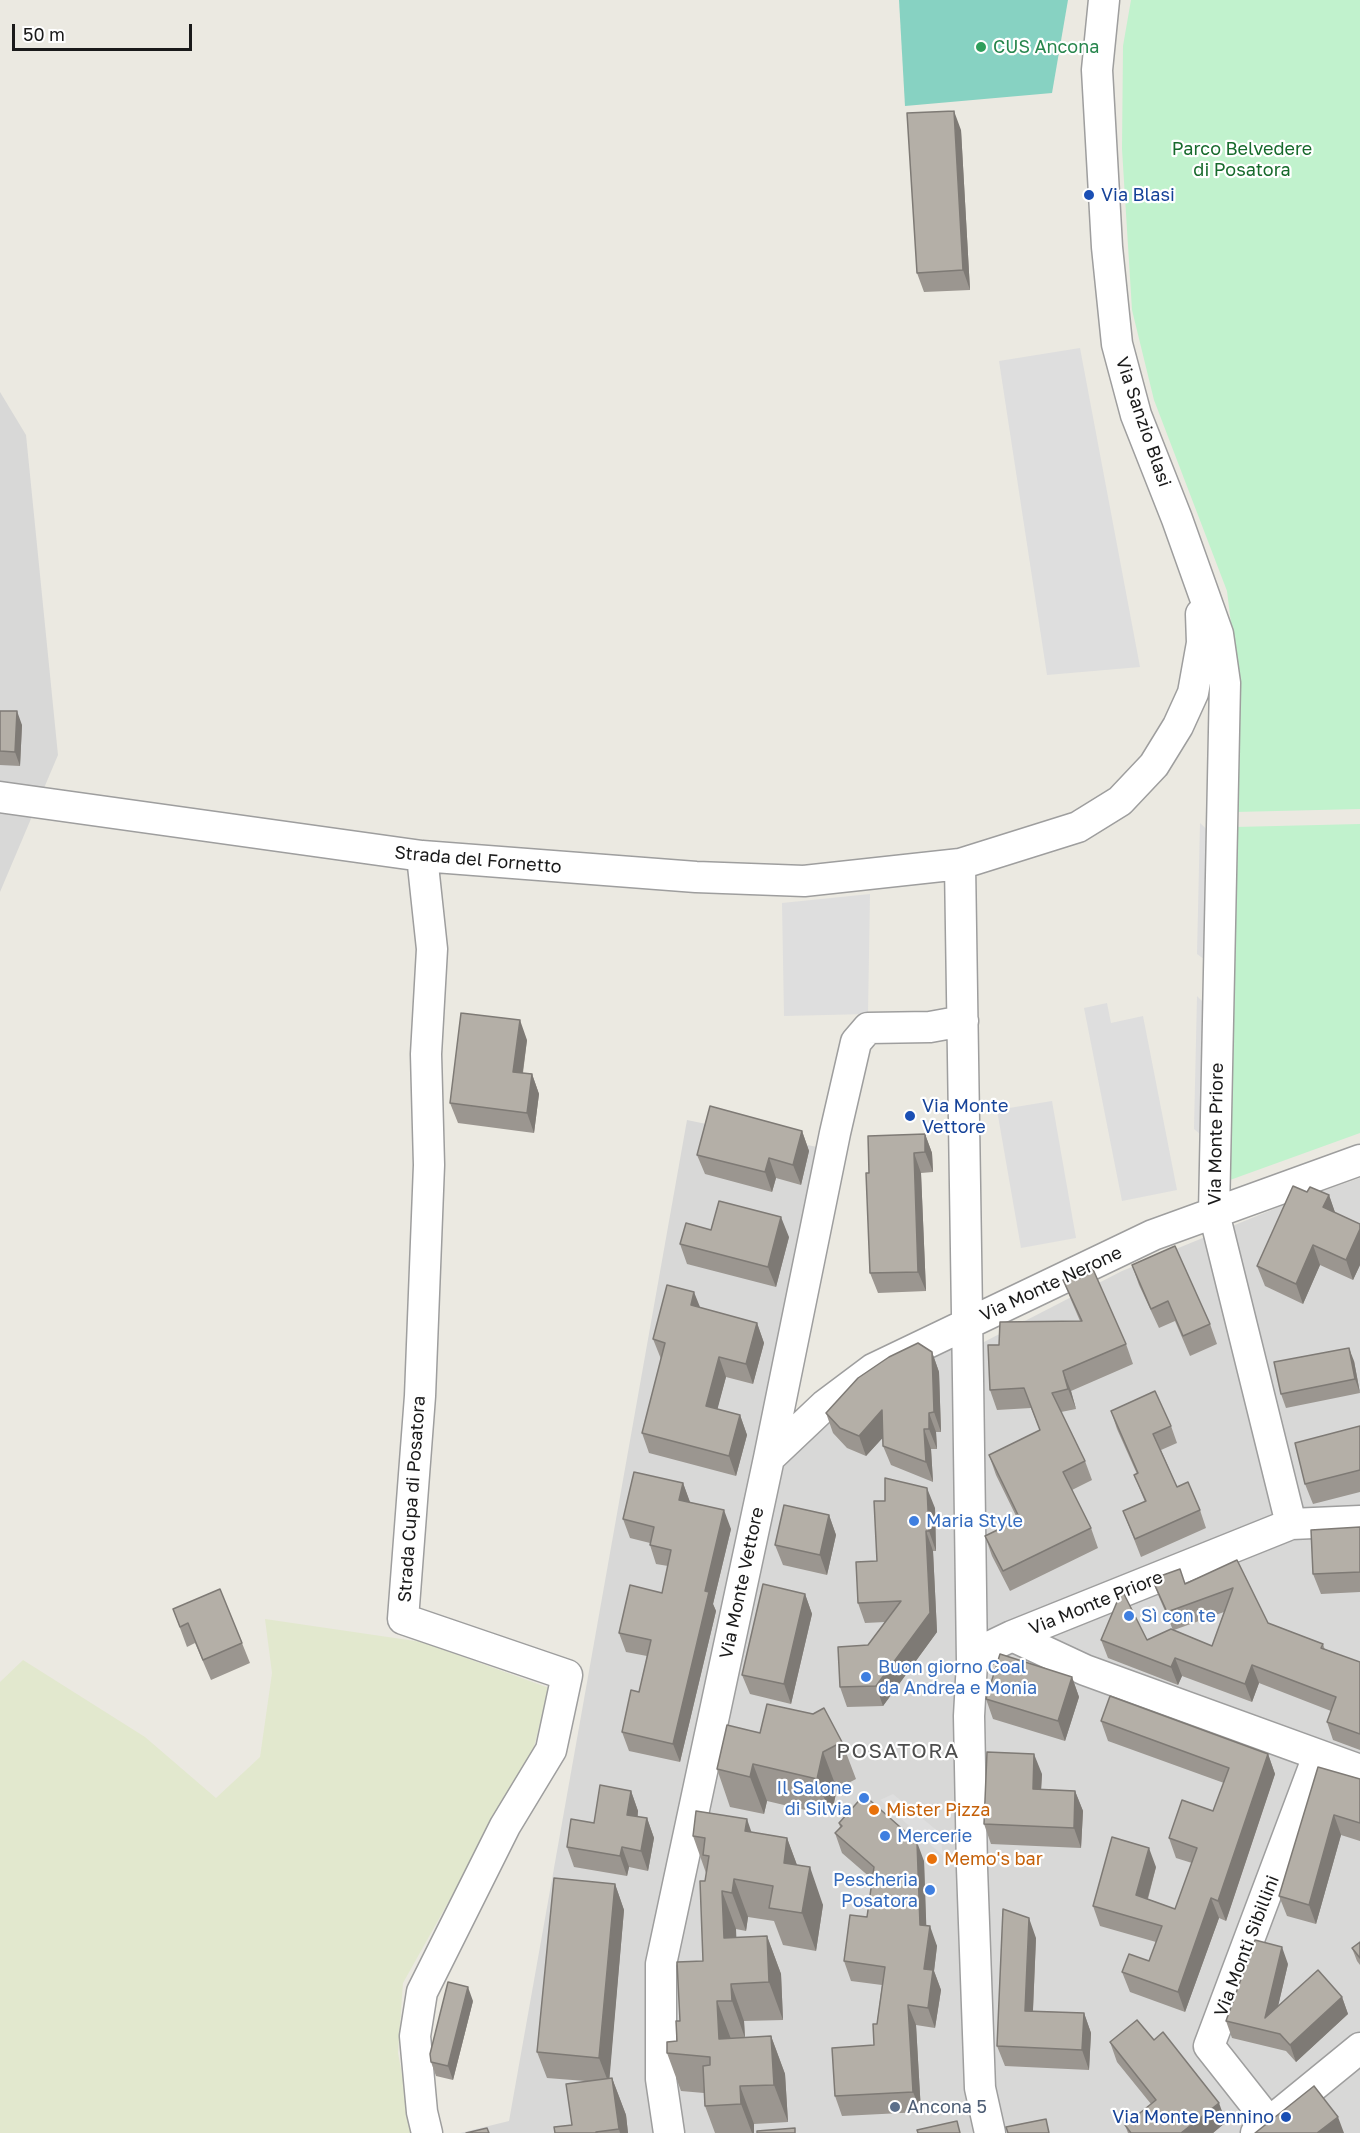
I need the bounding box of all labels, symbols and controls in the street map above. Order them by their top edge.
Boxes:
scale bar [15,12,195,50]
text: 50 m [23,23,65,45]
place label: CUS Ancona [993,36,1099,58]
marker: CUS Ancona [974,40,988,54]
park label: Parco Belvedere di Posatora [1172,138,1312,180]
place label: Via Blasi [1101,184,1175,206]
marker: Via Blasi [1082,188,1096,202]
street label: Via Sanzio Blasi [1111,354,1175,490]
street label: Strada del Fornetto [393,842,563,878]
street label: Via Monte Priore [1204,1063,1228,1205]
place label: Via Monte Vettore [922,1095,1008,1138]
marker: Via Monte Vettore [903,1109,917,1123]
street label: Via Monte Nerone [977,1242,1125,1326]
street label: Strada Cupa di Posatora [394,1395,430,1603]
street label: Via Monte Vettore [715,1505,769,1661]
place label: Maria Style [926,1510,1023,1532]
marker: Maria Style [907,1514,921,1528]
street label: Via Monte Priore [1026,1566,1166,1640]
place label: Sì con te [1141,1605,1216,1627]
marker: Sì con te [1122,1609,1136,1623]
place label: Buon giorno Coal da Andrea e Monia [878,1656,1037,1698]
marker: Buon giorno Coal da Andrea e Monia [859,1670,873,1684]
district label: POSATORA [836,1738,960,1764]
place label: Il Salone di Silvia [777,1777,852,1820]
marker: Il Salone di Silvia [857,1791,871,1805]
place label: Mister Pizza [886,1799,990,1821]
marker: Mister Pizza [867,1803,881,1817]
place label: Mercerie [897,1825,972,1847]
marker: Mercerie [878,1829,892,1843]
place label: Memo's bar [944,1848,1043,1870]
marker: Memo's bar [925,1852,939,1866]
place label: Pescheria Posatora [833,1869,918,1912]
street label: Via Monti Sibillini [1210,1872,1284,2020]
marker: Pescheria Posatora [923,1883,937,1897]
place label: Ancona 5 [907,2096,987,2118]
marker: Ancona 5 [888,2100,902,2114]
place label: Via Monte Pennino [1112,2106,1274,2128]
marker: Via Monte Pennino [1279,2110,1293,2124]

